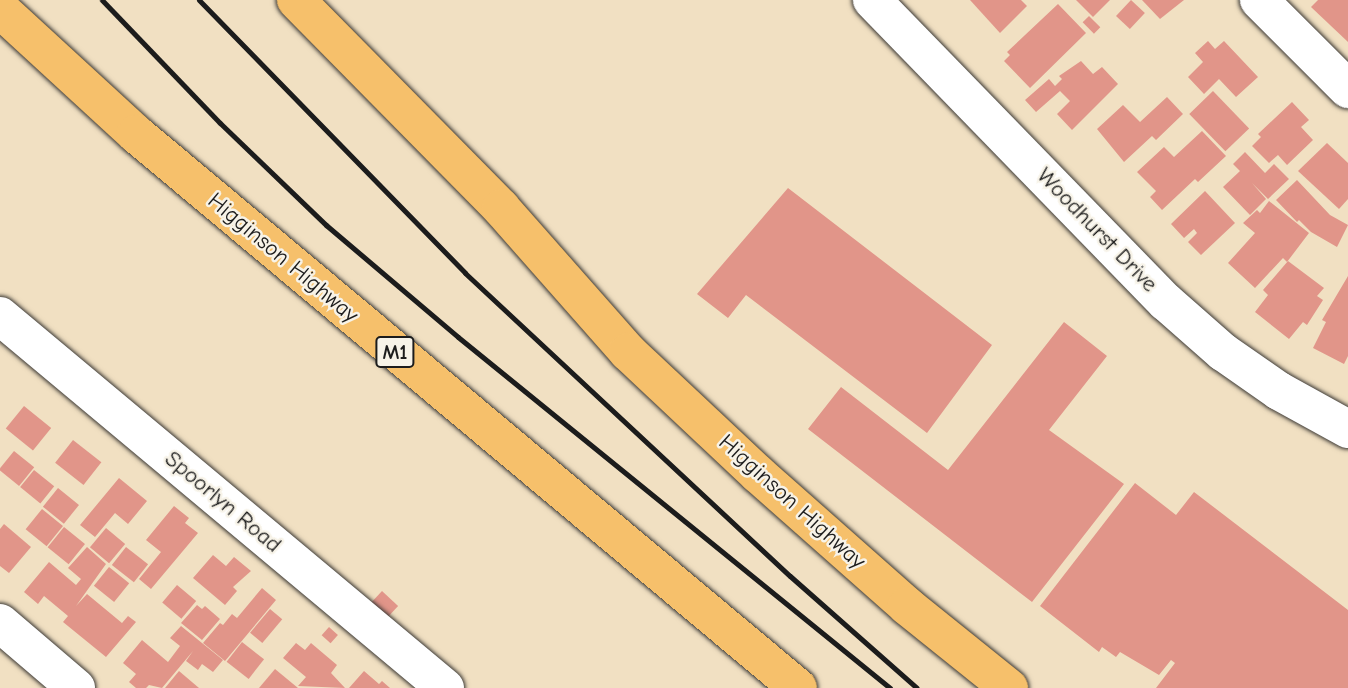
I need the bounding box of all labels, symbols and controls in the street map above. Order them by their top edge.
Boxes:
street label: Woodhurst Drive [1031,162,1163,298]
street label: Higginson Highway [202,187,364,329]
road number: M1 [374,334,416,370]
street label: Higginson Highway [713,429,871,575]
street label: Spoorlyn Road [159,445,287,559]

